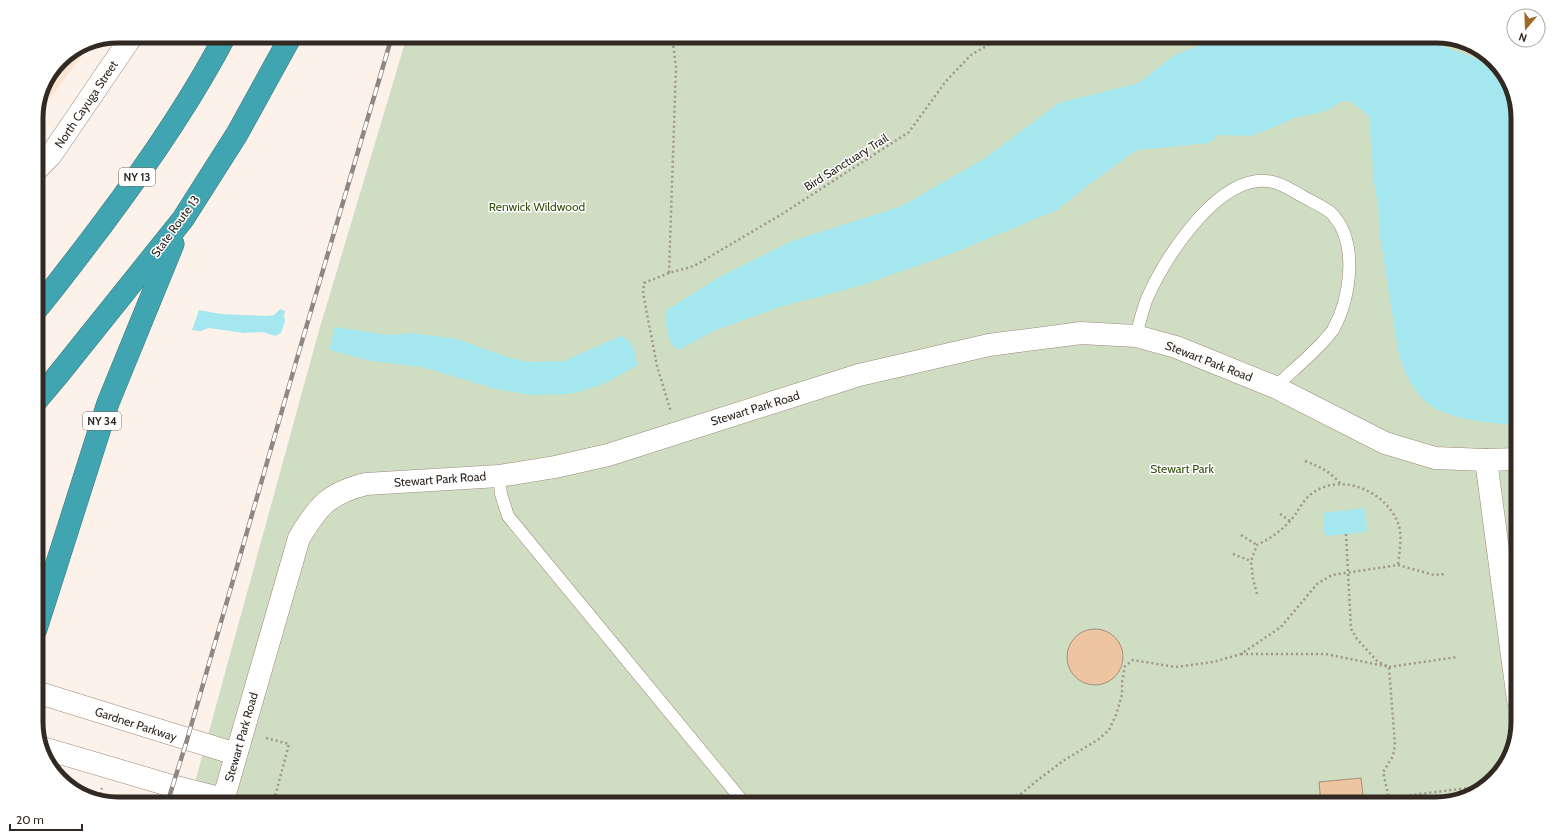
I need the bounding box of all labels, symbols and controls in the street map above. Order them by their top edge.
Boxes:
north arrow [1506,8,1546,48]
text: N [1517,30,1529,45]
street label: North Cayuga Street [51,57,121,151]
street label: Bird Sanctuary Trail [801,130,891,194]
road number: NY 13 [119,168,155,186]
street label: State Route 13 [148,192,202,260]
park label: Renwick Wildwood [489,199,585,214]
street label: Stewart Park Road [1163,337,1255,385]
street label: Stewart Park Road [709,387,801,429]
road number: NY 34 [83,412,121,430]
park label: Stewart Park [1150,461,1214,476]
street label: Stewart Park Road [393,468,487,490]
street label: Stewart Park Road [221,691,261,783]
street label: Gardner Parkway [93,704,179,744]
scale bar [10,806,82,832]
text: 20 m [16,812,44,827]

